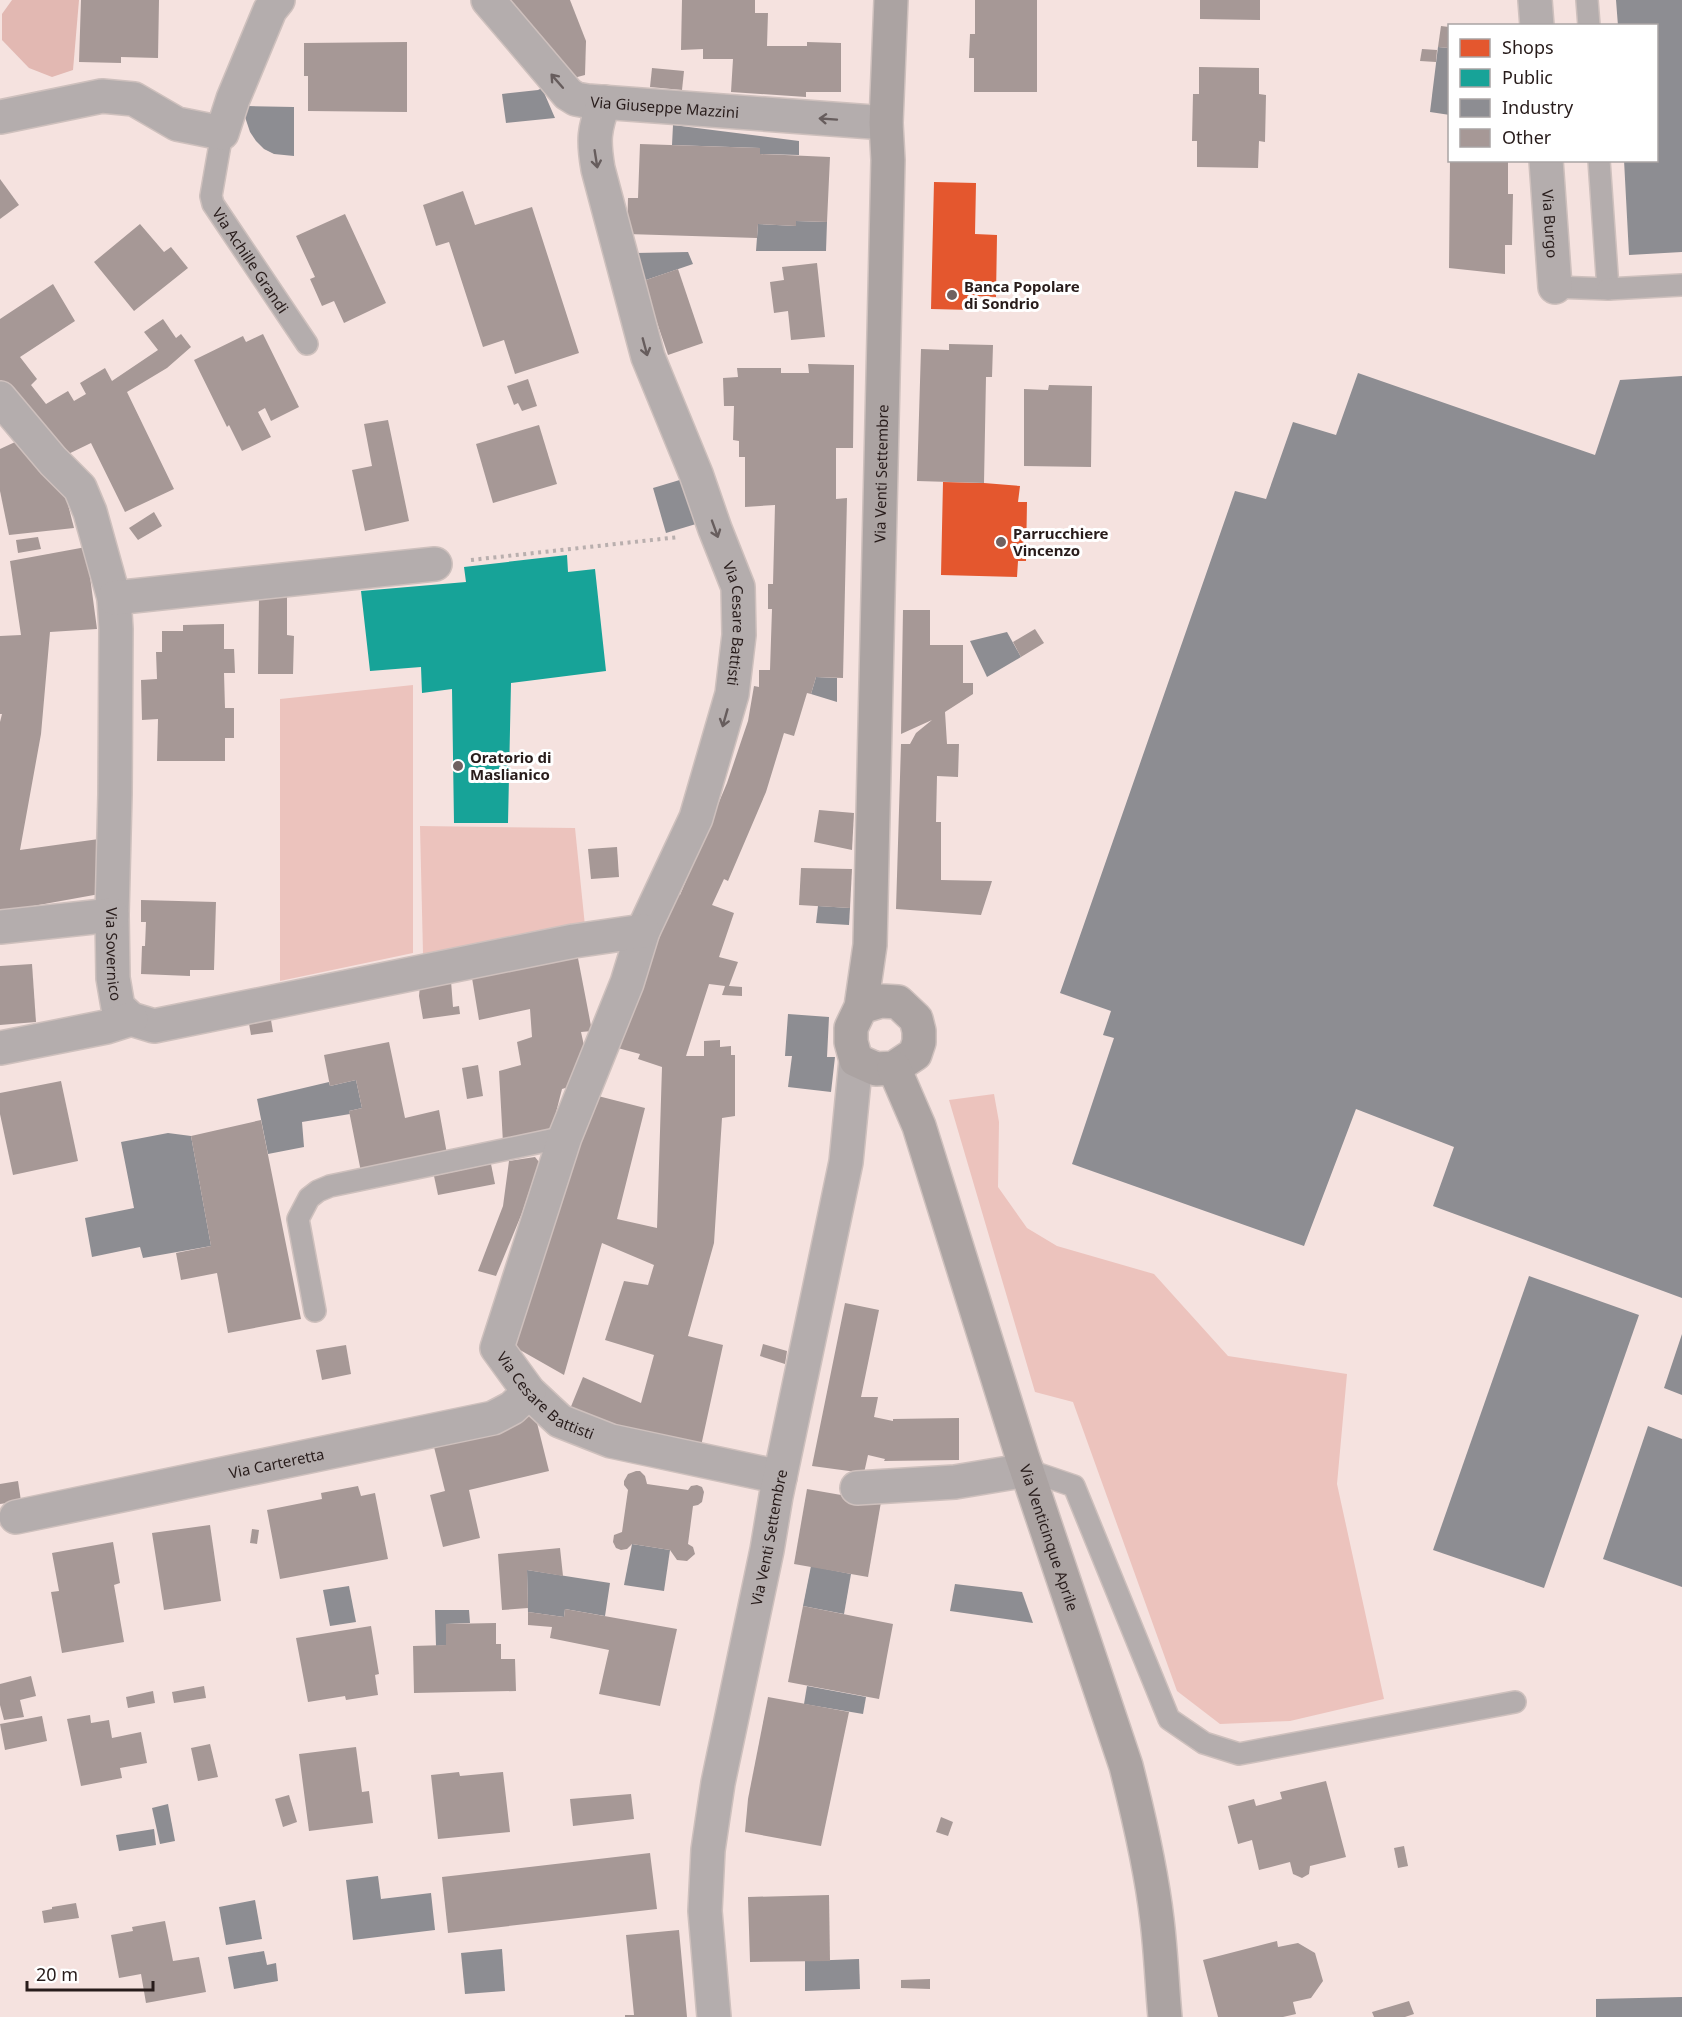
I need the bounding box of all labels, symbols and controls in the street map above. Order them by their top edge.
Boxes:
legend [1448,24,1658,162]
text: Shops [1502,35,1554,59]
text: Public [1502,65,1553,89]
one-way arrow [550,74,564,89]
street label: Via Giuseppe Mazzini [590,91,740,122]
text: Industry [1502,95,1574,119]
one-way arrow [818,113,838,124]
text: Other [1502,125,1552,149]
one-way arrow [591,148,602,168]
street label: Via Burgo [1538,189,1563,259]
street label: Via Achille Grandi [208,204,293,317]
place label: Banca Popolare di Sondrio [964,276,1080,313]
marker: Banca Popolare di Sondrio [945,288,959,302]
one-way arrow [640,337,651,356]
street label: Via Venti Settembre [869,404,892,543]
one-way arrow [710,519,721,538]
place label: Parrucchiere Vincenzo [1013,523,1109,560]
marker: Parrucchiere Vincenzo [994,535,1008,549]
street label: Via Cesare Battisti [719,558,749,687]
one-way arrow [719,709,730,728]
place label: Oratorio di Maslianico [470,747,552,784]
marker: Oratorio di Maslianico [451,759,465,773]
street label: Via Sovernico [102,907,127,1002]
street label: Via Cesare Battisti [493,1347,597,1443]
street label: Via Carteretta [227,1443,326,1483]
street label: Via Venticinque Aprile [1016,1462,1083,1614]
street label: Via Venti Settembre [746,1467,791,1607]
scale bar [27,1954,153,1992]
text: 20 m [36,1962,78,1986]

